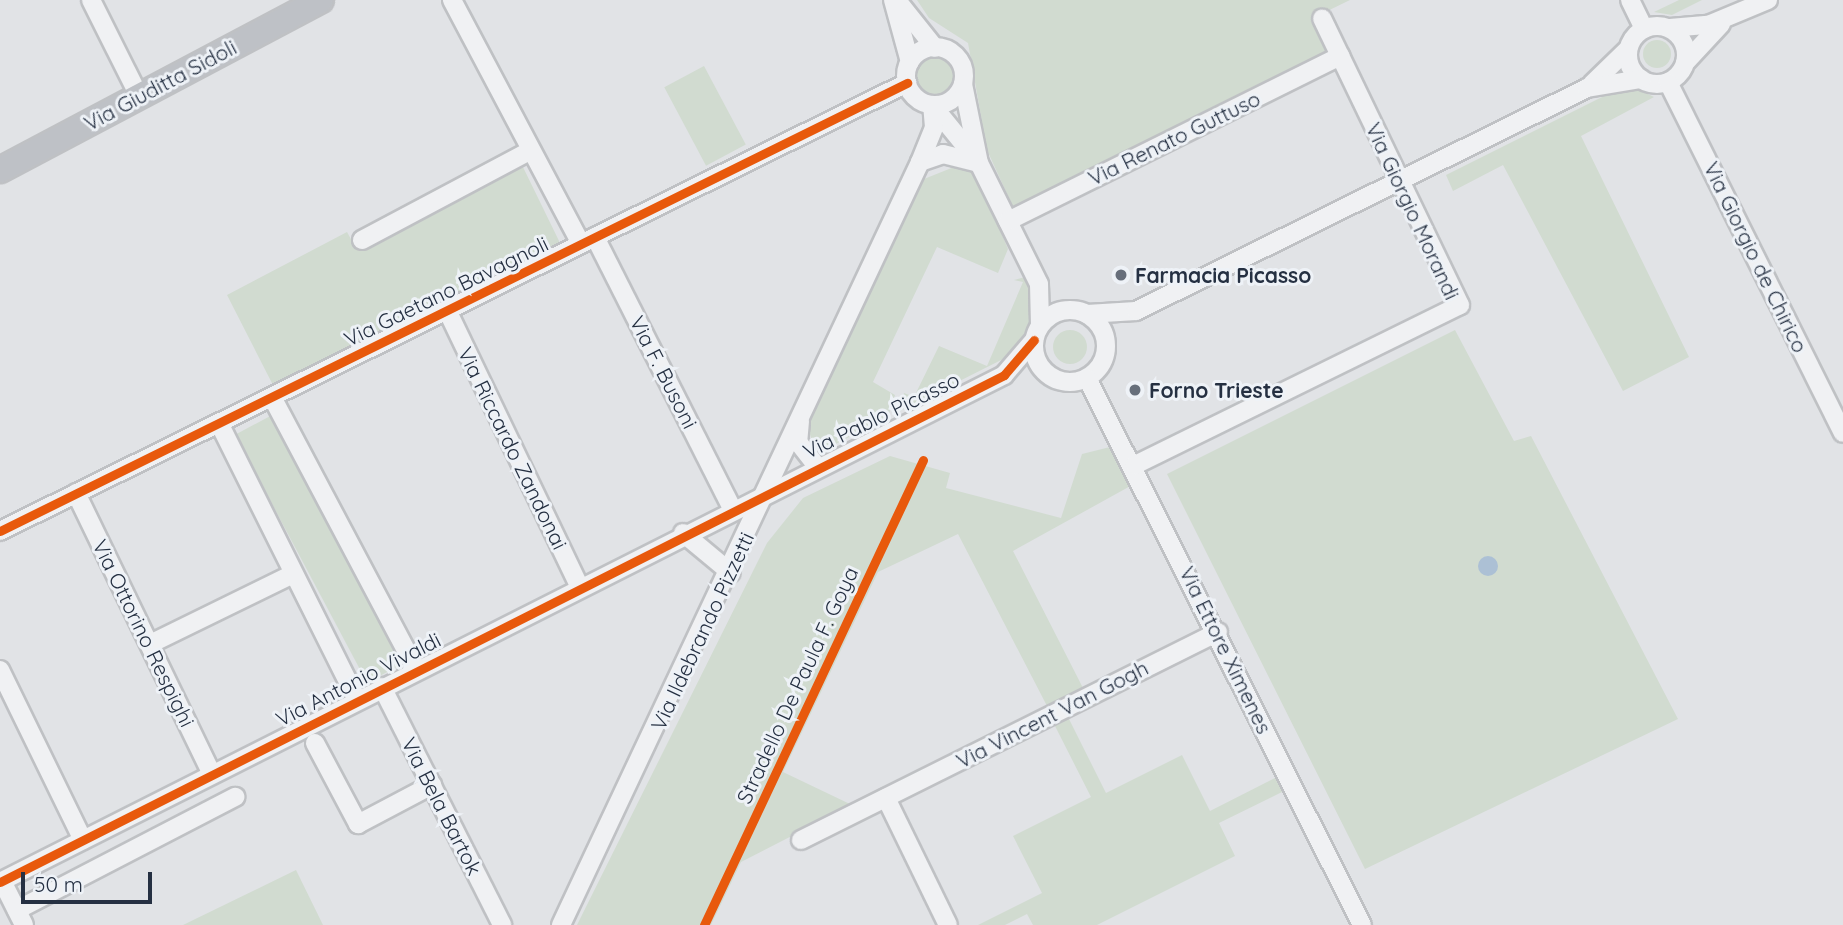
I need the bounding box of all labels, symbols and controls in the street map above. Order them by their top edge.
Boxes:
street label: Via Giuditta Sidoli [80,34,240,136]
street label: Via Renato Guttuso [1084,85,1264,191]
street label: Via Giorgio Morandi [1361,118,1465,304]
street label: Via Giorgio de Chirico [1699,158,1813,356]
street label: Via Gaetano Bavagnoli [340,231,552,351]
place label: Farmacia Picasso [1135,262,1311,288]
marker: Farmacia Picasso [1113,267,1129,283]
street label: Via F. Busoni [625,311,703,433]
street label: Via Riccardo Zandonai [453,343,573,553]
street label: Via Pablo Picasso [799,366,963,464]
place label: Forno Trieste [1149,377,1284,403]
marker: Forno Trieste [1127,382,1143,398]
street label: Via Ildebrando Pizzetti [645,528,759,734]
street label: Via Ottorino Respighi [88,535,200,731]
street label: Via Ettore Ximenes [1175,562,1277,738]
street label: Stradello De Paula F. Goya [731,563,863,807]
street label: Via Antonio Vivaldi [271,627,445,731]
street label: Via Vincent Van Gogh [952,655,1152,773]
street label: Via Bela Bartok [396,733,488,879]
scale bar [24,858,156,902]
text: 50 m [34,871,83,897]

